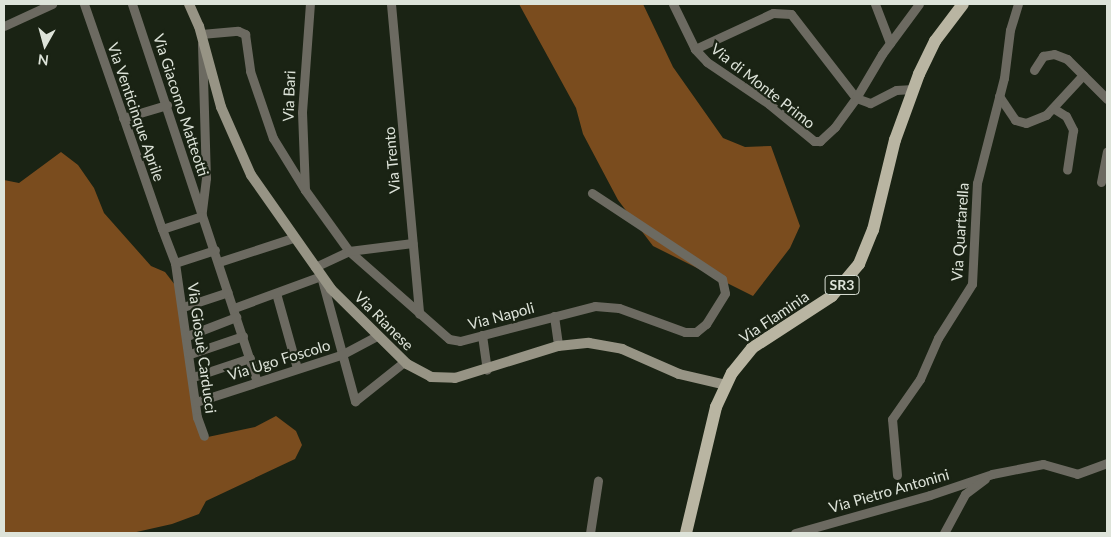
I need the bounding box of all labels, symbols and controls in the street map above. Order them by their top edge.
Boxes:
north arrow [20,20,70,70]
street label: Via Giacomo Matteotti [149,31,213,179]
street label: Via Venticinque Aprile [104,40,168,184]
street label: Via di Monte Primo [707,40,819,132]
text: N [37,51,50,69]
street label: Via Bari [279,70,299,122]
street label: Via Trento [380,126,404,194]
street label: Via Quartarella [948,182,972,282]
road number: SR3 [824,274,860,296]
street label: Via Giosuè Carducci [184,281,220,415]
street label: Via Flaminia [736,287,812,347]
street label: Via Rianese [351,288,417,354]
street label: Via Napoli [466,299,536,333]
street label: Via Ugo Foscolo [226,336,332,384]
street label: Via Pietro Antonini [827,465,951,517]

